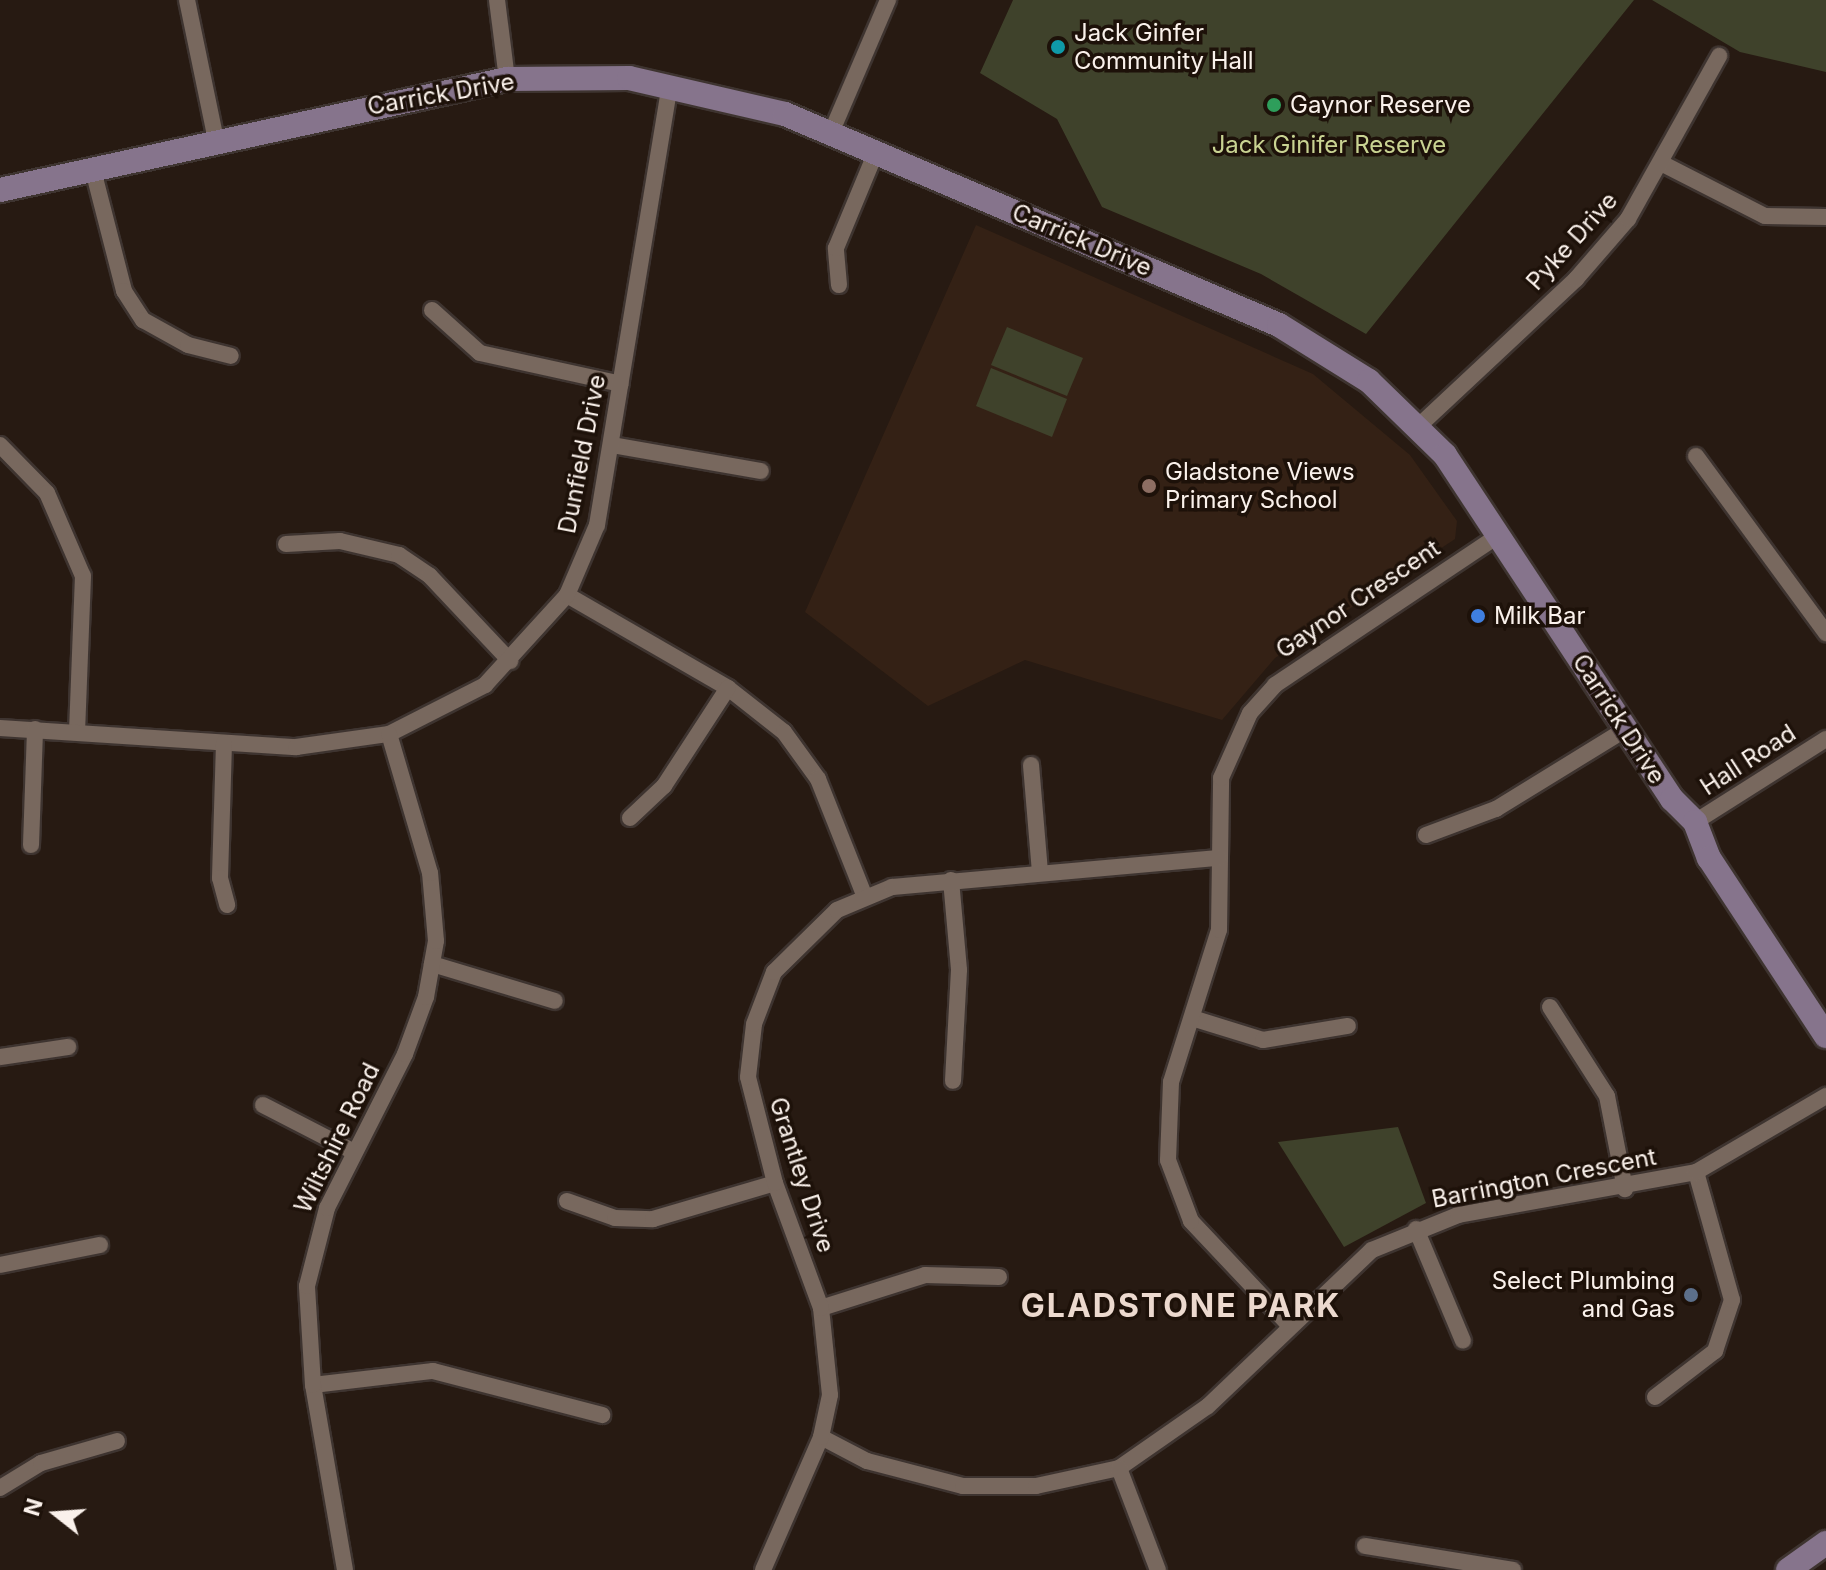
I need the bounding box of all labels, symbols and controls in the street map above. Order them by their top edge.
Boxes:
place label: Jack Ginfer Community Hall [1074,19,1254,75]
marker: Jack Ginfer Community Hall [1049,38,1067,56]
street label: Carrick Drive [365,67,517,121]
place label: Gaynor Reserve [1290,91,1471,119]
marker: Gaynor Reserve [1265,96,1283,114]
park label: Jack Ginifer Reserve [1212,131,1446,159]
street label: Pyke Drive [1521,186,1623,296]
street label: Carrick Drive [1008,198,1156,282]
street label: Dunfield Drive [552,372,612,536]
place label: Gladstone Views Primary School [1165,458,1355,514]
marker: Gladstone Views Primary School [1140,477,1158,495]
street label: Gaynor Crescent [1271,534,1445,664]
place label: Milk Bar [1494,602,1585,630]
marker: Milk Bar [1469,607,1487,625]
street label: Carrick Drive [1566,649,1672,789]
street label: Hall Road [1695,719,1801,801]
street label: Wiltshire Road [288,1058,386,1218]
street label: Grantley Drive [763,1094,841,1256]
street label: Barrington Crescent [1429,1142,1659,1214]
place label: Select Plumbing and Gas [1492,1267,1675,1323]
marker: Select Plumbing and Gas [1682,1286,1700,1304]
district label: GLADSTONE PARK [1021,1287,1341,1325]
north arrow [16,1474,96,1554]
text: N [18,1495,48,1519]

